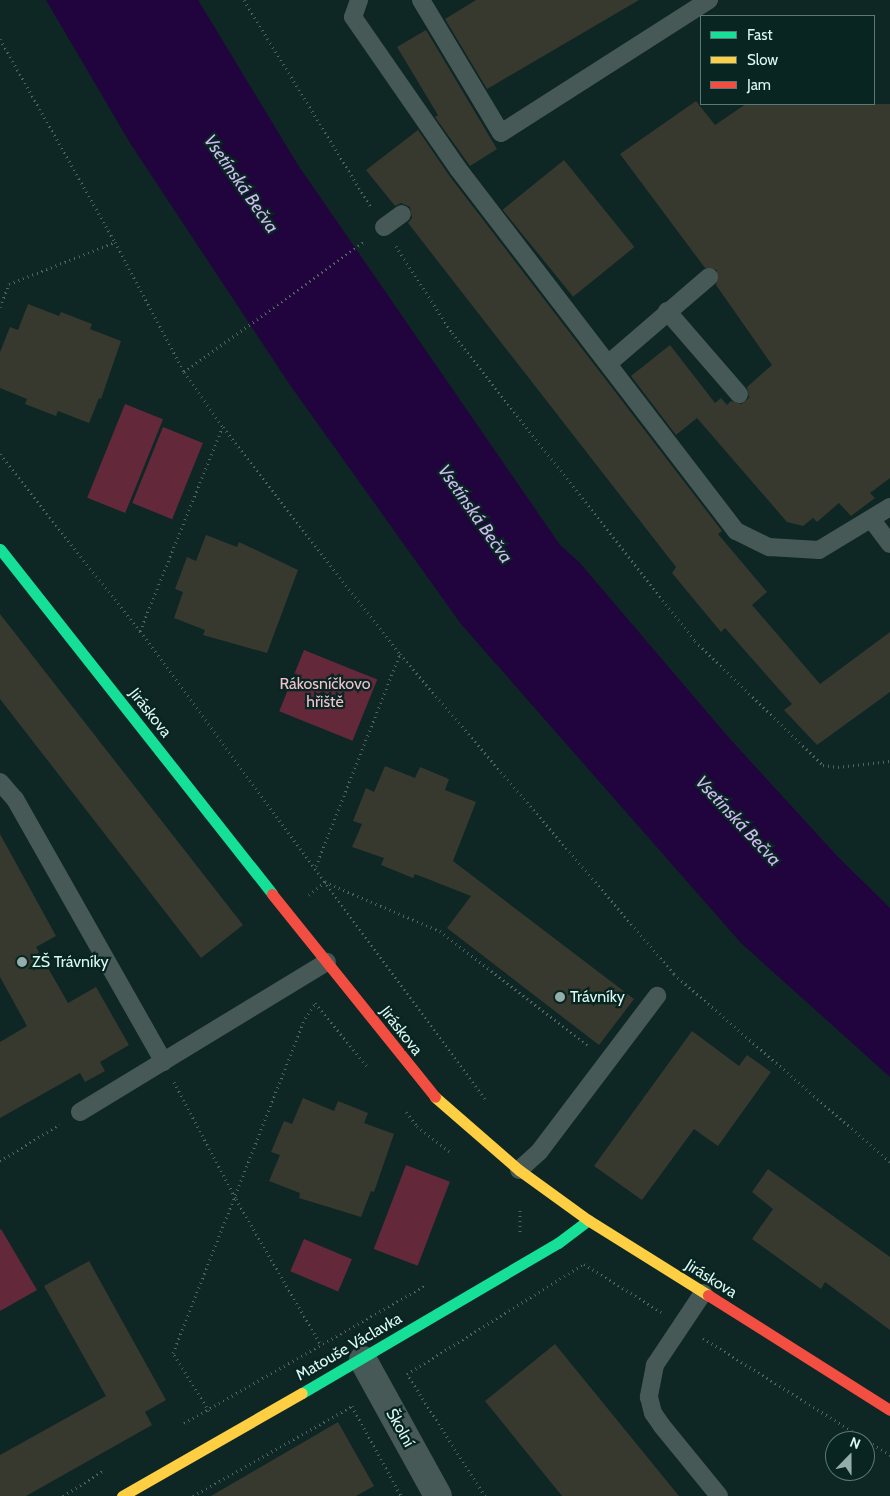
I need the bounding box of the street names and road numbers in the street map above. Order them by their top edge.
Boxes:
street label: Jiráskova [125,684,175,742]
street label: Jiráskova [376,1002,426,1060]
street label: Jiráskova [682,1256,740,1302]
street label: Matouše Václavka [293,1309,405,1385]
street label: Školní [382,1405,418,1451]

